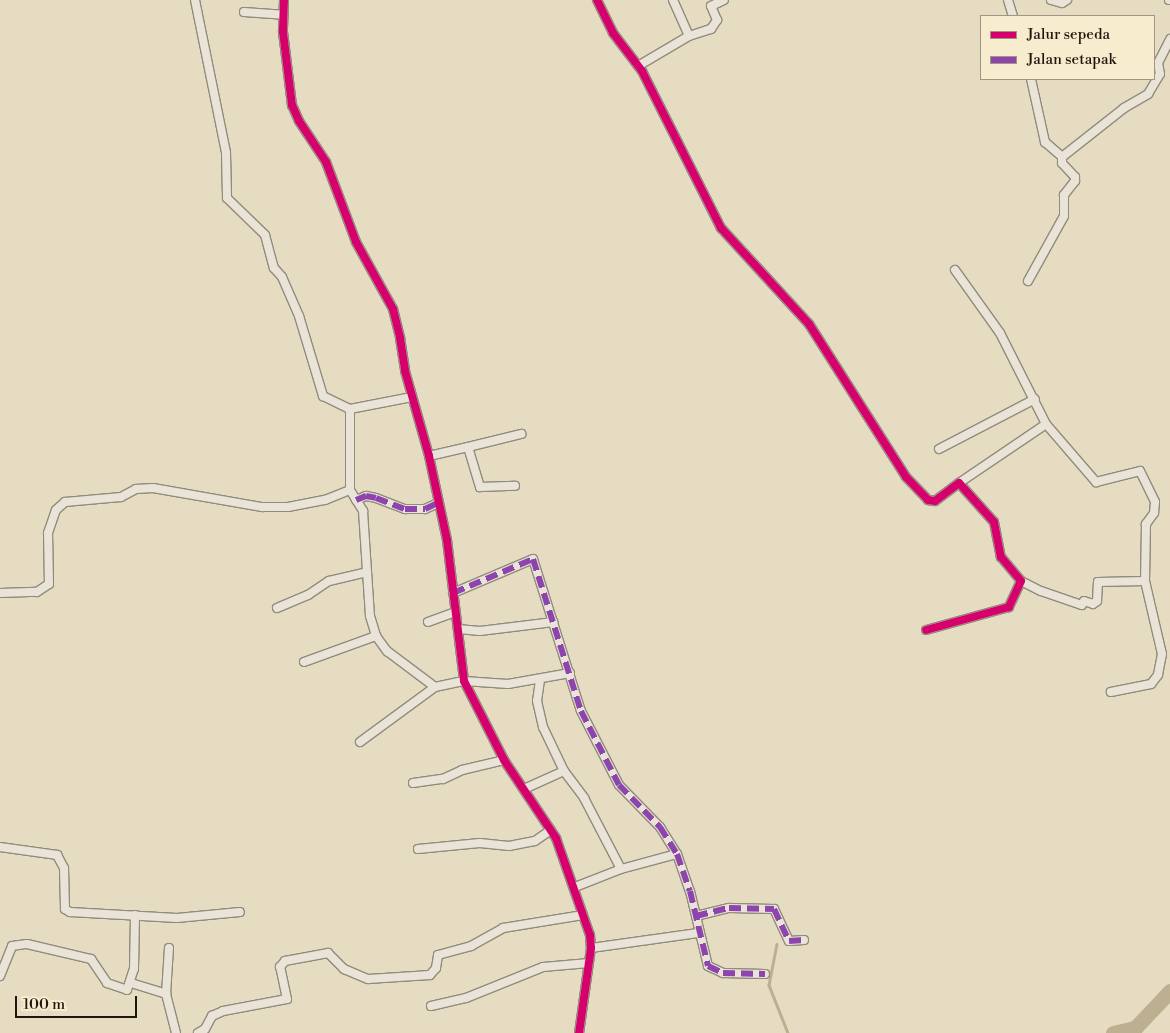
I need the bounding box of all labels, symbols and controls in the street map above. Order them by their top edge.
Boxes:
legend [980,15,1155,80]
text: Jalur sepeda [1027,25,1110,44]
text: Jalan setapak [1027,50,1116,69]
scale bar [18,986,140,1018]
text: 100 m [23,995,65,1014]

